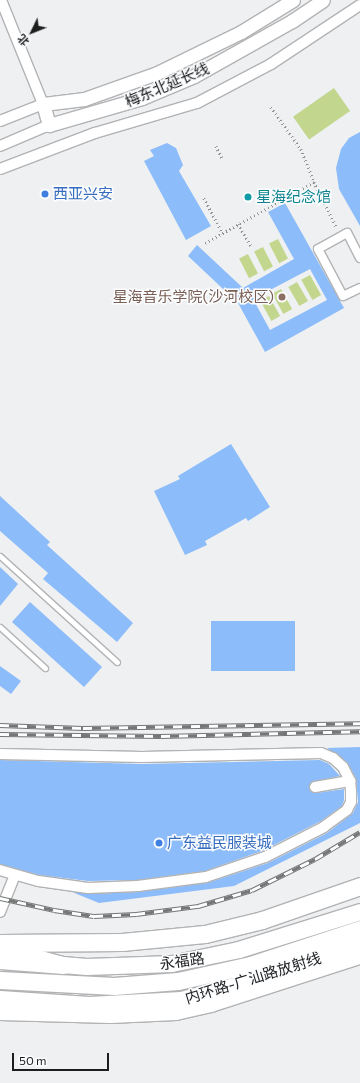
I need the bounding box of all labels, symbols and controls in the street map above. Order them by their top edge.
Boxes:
north arrow [12,12,52,52]
text: 北 [14,32,31,49]
street label: 梅东北延长线 [122,59,212,111]
place label: 西亚兴安 [53,185,113,203]
place label: 星海纪念馆 [256,188,331,206]
marker: 西亚兴安 [40,189,50,199]
marker: 星海纪念馆 [243,192,253,202]
place label: 星海音乐学院(沙河校区) [112,288,274,306]
marker: 星海音乐学院(沙河校区) [277,292,287,302]
place label: 广东益民服装城 [167,834,272,852]
marker: 广东益民服装城 [154,838,164,848]
street label: 永福路 [158,949,206,973]
street label: 内环路-广汕路放射线 [183,949,323,1007]
scale bar [14,1045,111,1071]
text: 50 m [19,1053,47,1067]

